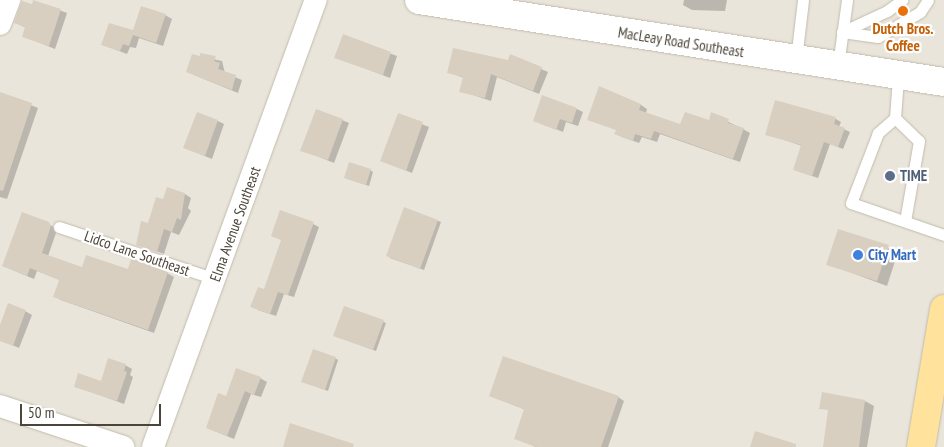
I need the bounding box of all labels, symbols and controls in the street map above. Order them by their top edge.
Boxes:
marker: Dutch Bros. Coffee [897,5,909,17]
place label: Dutch Bros. Coffee [873,19,933,54]
street label: MacLeay Road Southeast [616,23,746,61]
street label: Elma Avenue Southeast [206,164,264,284]
place label: TIME [900,167,927,185]
marker: TIME [884,170,896,182]
street label: Lidco Lane Southeast [82,227,192,279]
place label: City Mart [868,246,917,264]
marker: City Mart [852,249,864,261]
scale bar [22,394,164,426]
text: 50 m [28,403,54,422]

